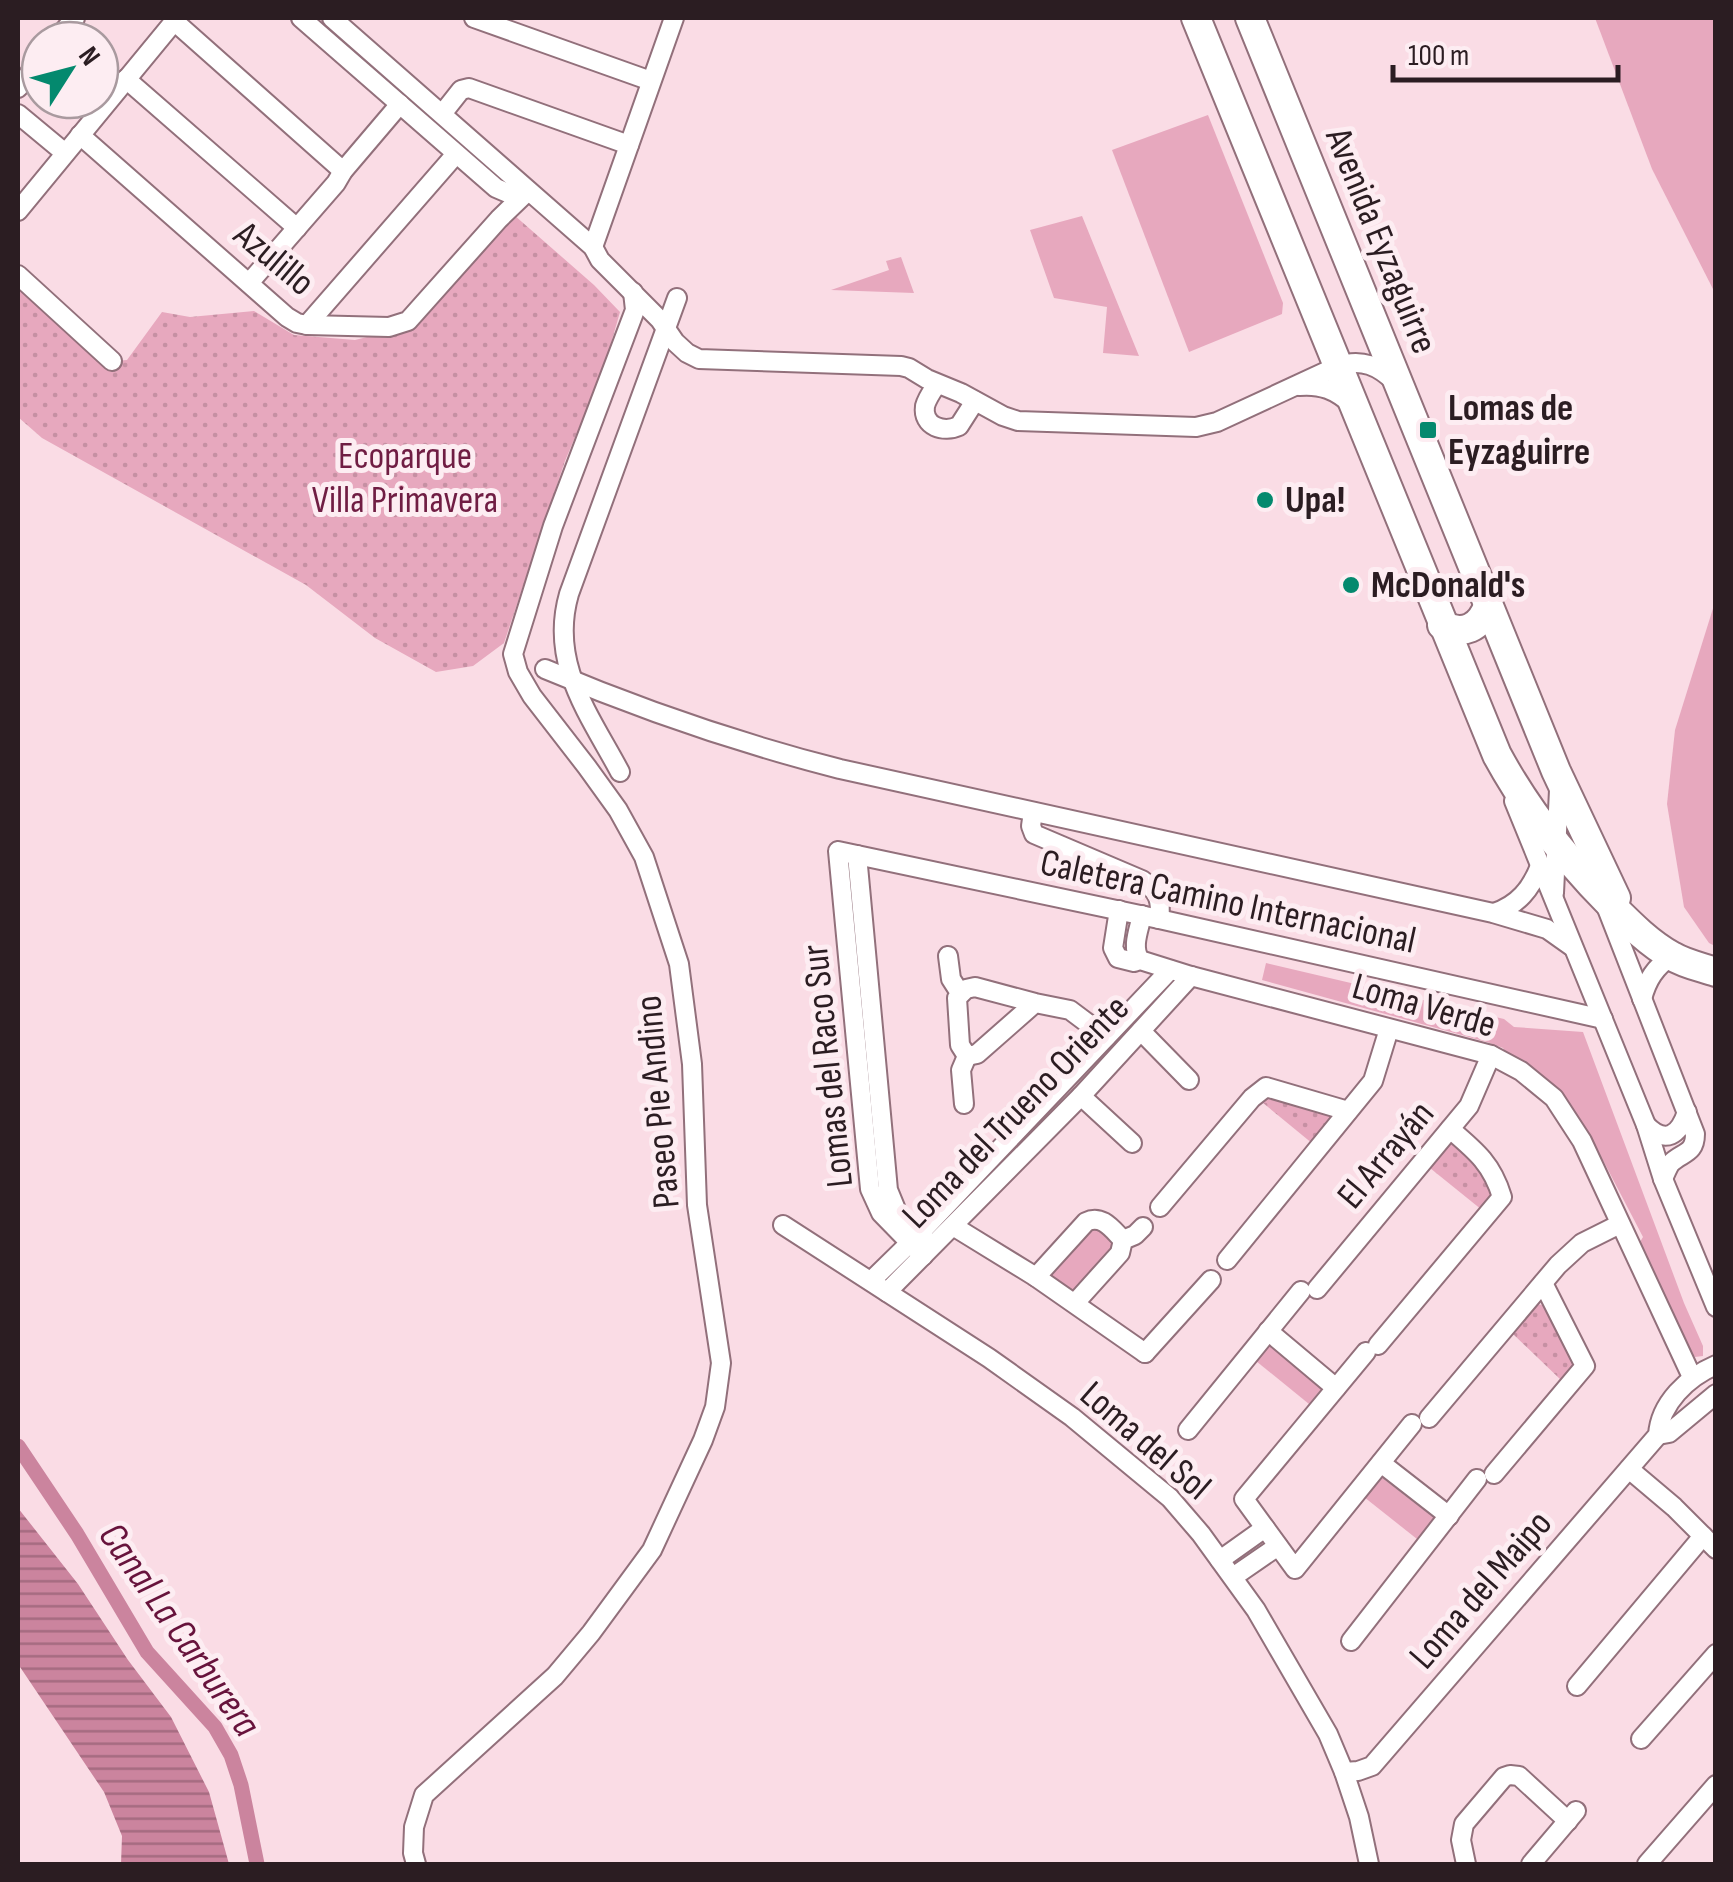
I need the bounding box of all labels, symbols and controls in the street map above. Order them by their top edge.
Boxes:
north arrow [20,20,120,120]
scale bar [1393,20,1618,82]
text: 100 m [1408,38,1469,74]
text: N [71,40,107,72]
street label: Avenida Eyzaguirre [1315,121,1447,360]
street label: Azulillo [224,212,323,305]
place label: Lomas de Eyzaguirre [1448,386,1590,475]
marker: Lomas de Eyzaguirre [1417,419,1439,441]
park label: Ecoparque Villa Primavera [312,434,498,523]
place label: Upa! [1285,478,1345,523]
marker: Upa! [1254,489,1276,511]
place label: McDonald's [1371,563,1525,608]
marker: McDonald's [1340,574,1362,596]
street label: Caletera Camino Internacional [1036,840,1420,964]
street label: Lomas del Raco Sur [793,942,863,1190]
street label: Loma Verde [1347,964,1501,1048]
street label: Loma del Trueno Oriente [893,986,1139,1238]
street label: Paseo Pie Andino [626,994,690,1210]
street label: El Arrayán [1328,1092,1444,1218]
street label: Loma del Sol [1071,1372,1219,1510]
street label: Loma del Maipo [1400,1502,1562,1678]
water label: Canal La Carburera [88,1514,270,1746]

